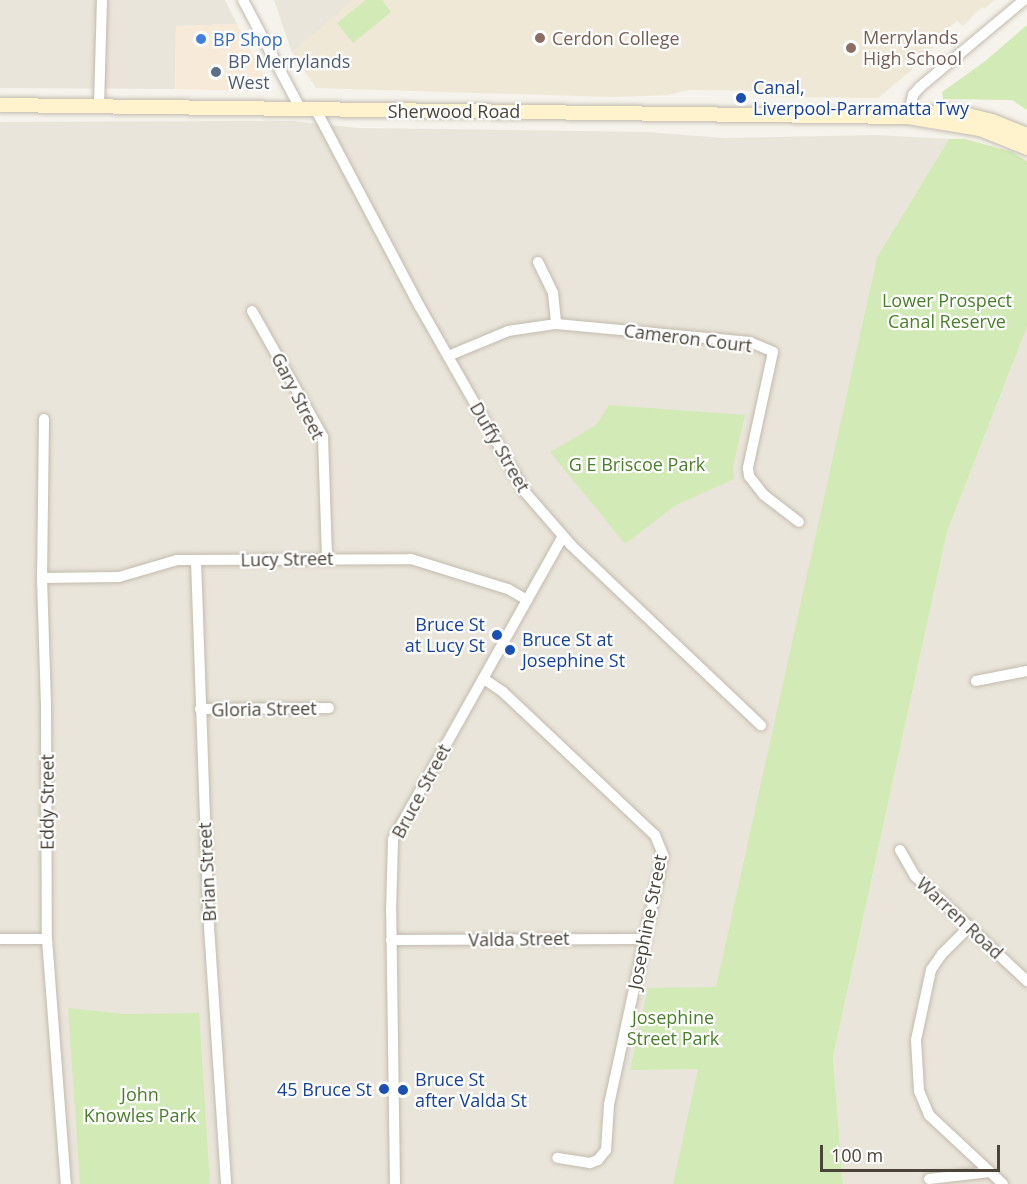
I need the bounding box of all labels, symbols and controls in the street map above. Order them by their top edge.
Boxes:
place label: Cerdon College [552,27,680,49]
place label: Merrylands High School [863,27,962,70]
place label: BP Shop [213,28,283,50]
marker: Cerdon College [533,31,547,45]
marker: BP Shop [194,32,208,46]
marker: Merrylands High School [844,41,858,55]
place label: BP Merrylands West [228,51,350,94]
marker: BP Merrylands West [209,65,223,79]
place label: Canal, Liverpool-Parramatta Twy [753,77,969,119]
marker: Canal, Liverpool-Parramatta Twy [734,91,748,105]
street label: Sherwood Road [388,100,520,122]
park label: Lower Prospect Canal Reserve [882,290,1012,332]
street label: Cameron Court [623,319,753,357]
street label: Gary Street [267,349,329,443]
street label: Duffy Street [466,398,534,496]
park label: G E Briscoe Park [569,453,705,475]
street label: Lucy Street [240,547,334,571]
place label: Bruce St at Lucy St [405,614,485,656]
marker: Bruce St at Lucy St [490,628,504,642]
place label: Bruce St at Josephine St [522,629,625,672]
marker: Bruce St at Josephine St [503,643,517,657]
street label: Gloria Street [211,697,317,721]
street label: Bruce Street [387,740,455,842]
street label: Eddy Street [36,754,58,850]
street label: Brian Street [194,822,220,922]
street label: Josephine Street [623,853,671,991]
street label: Warren Road [912,873,1008,963]
street label: Valda Street [468,927,570,951]
park label: Josephine Street Park [627,1007,719,1050]
place label: Bruce St after Valda St [415,1069,527,1112]
place label: 45 Bruce St [277,1078,372,1100]
marker: 45 Bruce St [377,1082,391,1096]
marker: Bruce St after Valda St [396,1083,410,1097]
park label: John Knowles Park [84,1084,196,1126]
scale bar [823,1133,1003,1171]
text: 100 m [831,1143,883,1167]

